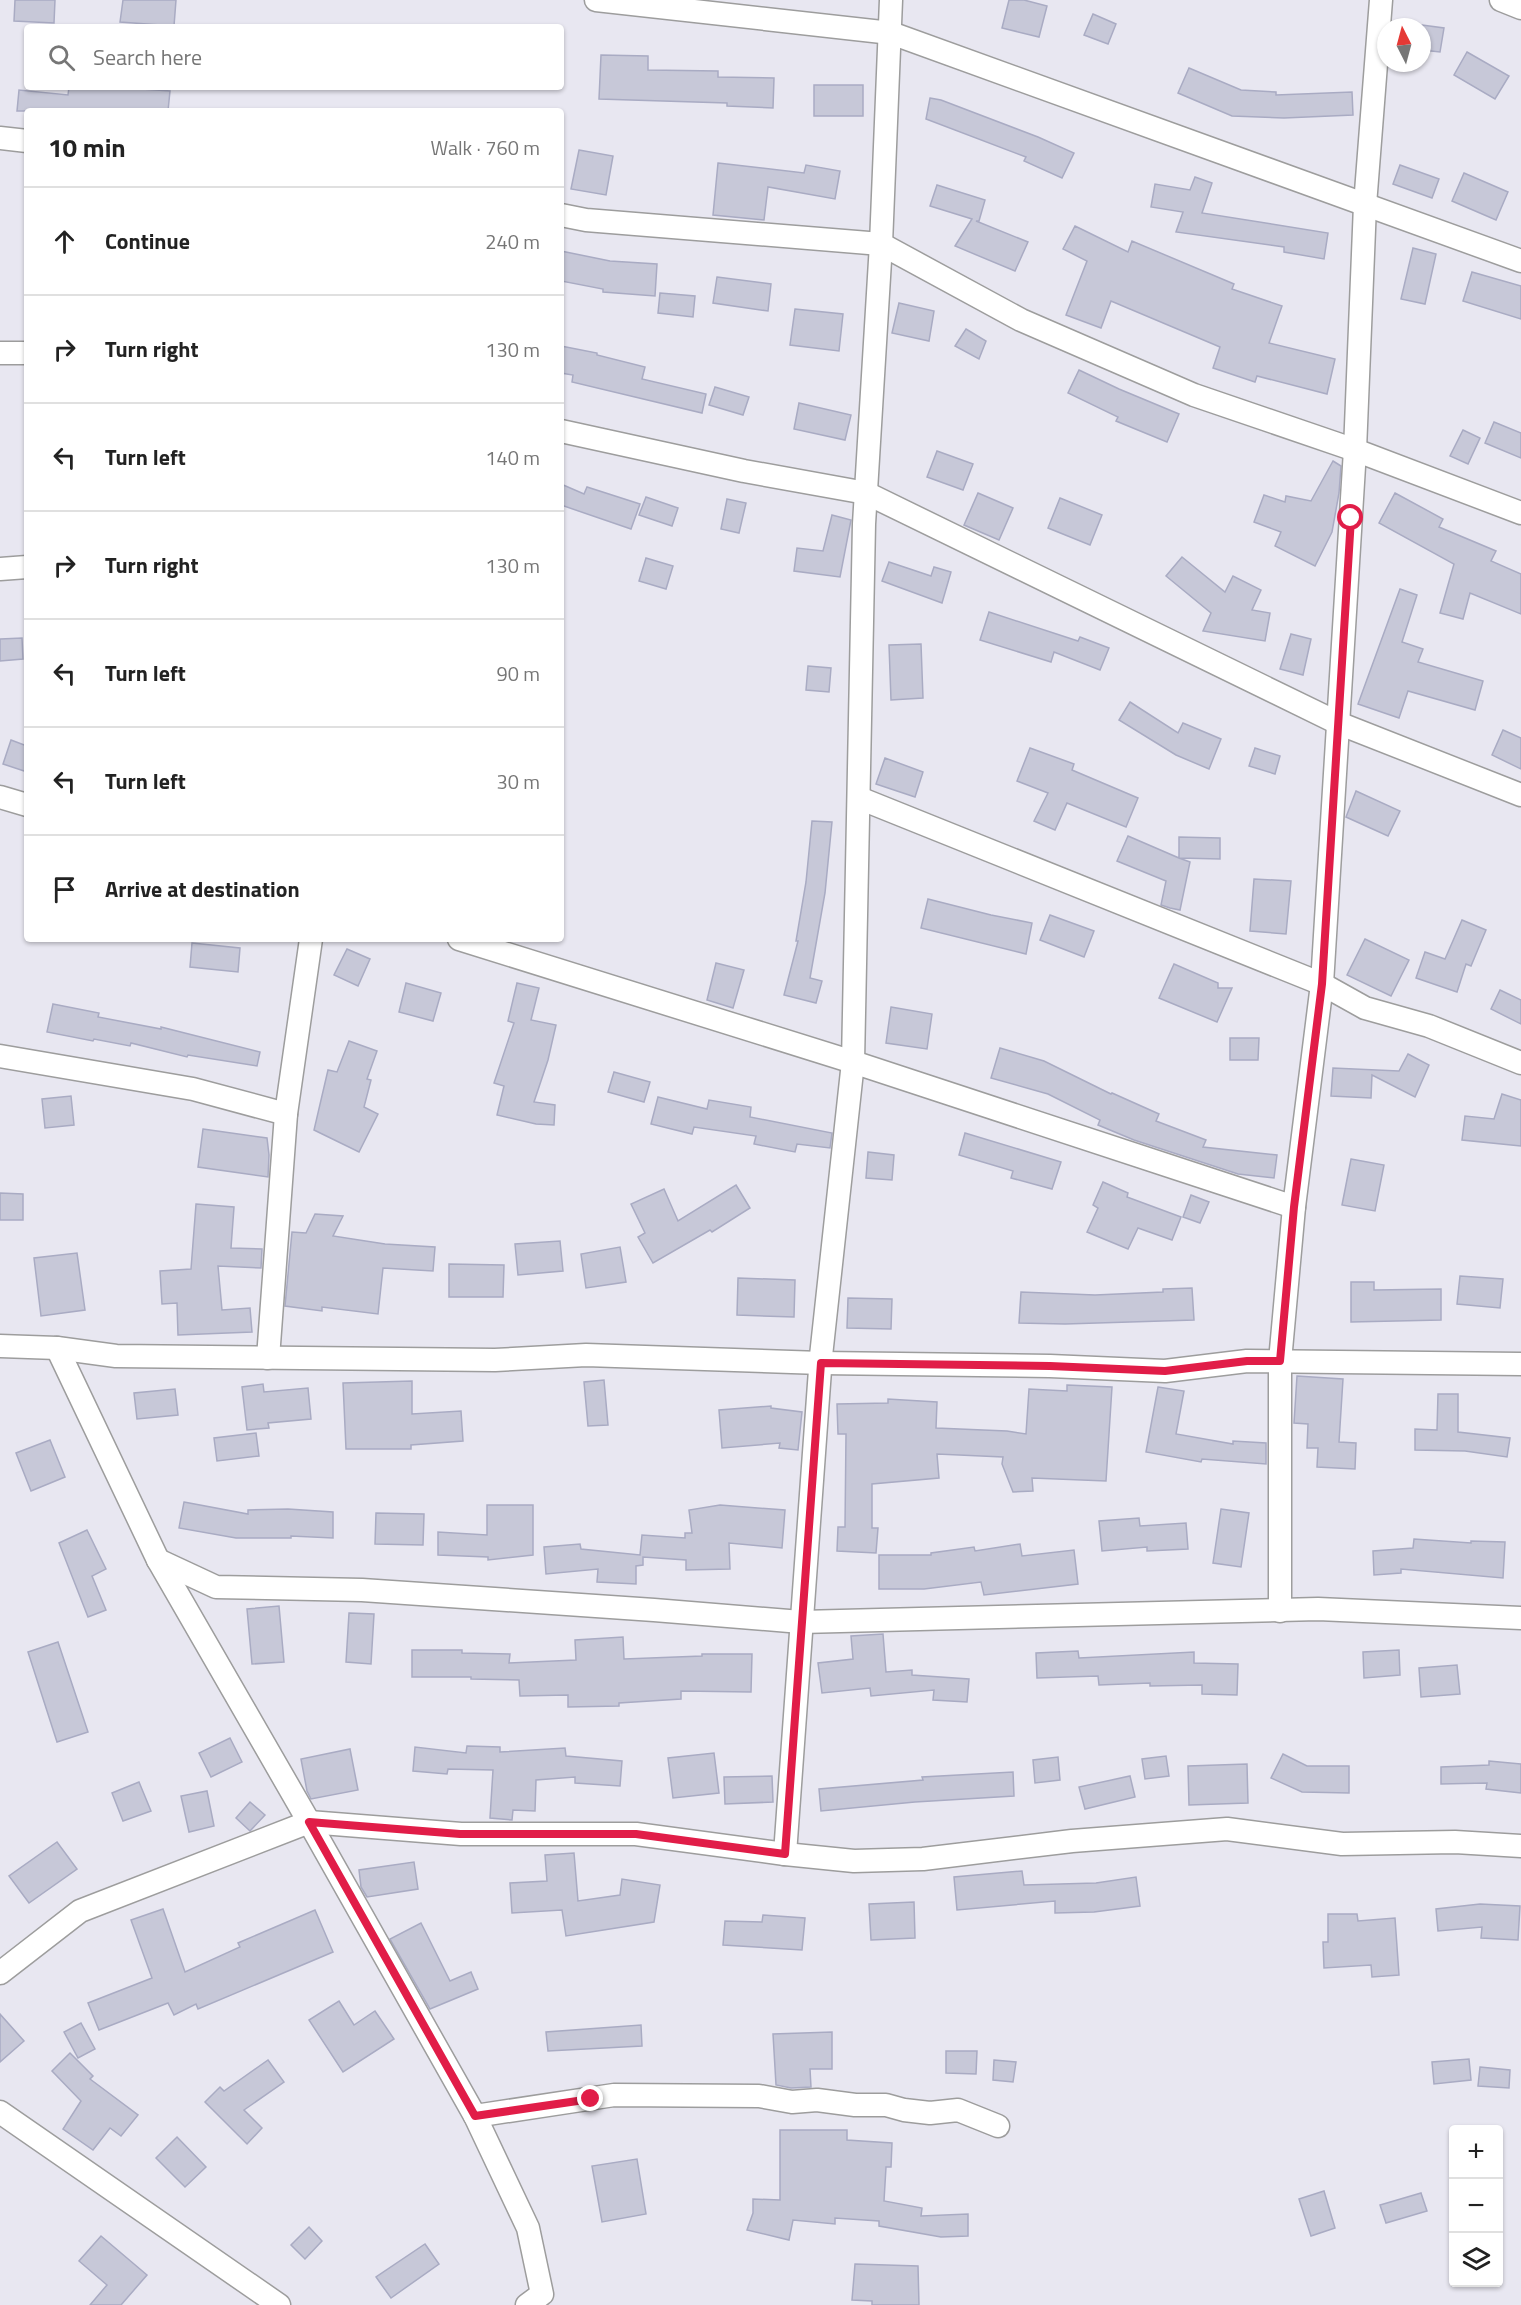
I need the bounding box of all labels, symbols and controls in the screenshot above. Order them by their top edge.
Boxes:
north arrow [1377,18,1431,72]
search box [24,24,564,90]
text: Search here [93,40,202,74]
icon: search [45,41,78,74]
text: 10 min [48,128,126,167]
text: Walk · 760 m [431,132,540,163]
text: Continue [105,224,190,258]
icon: ahead [48,225,81,258]
text: 240 m [485,226,540,257]
text: Turn right [105,332,199,366]
icon: right [48,333,81,366]
text: 130 m [485,334,540,365]
text: Turn left [105,440,186,474]
icon: left [48,441,81,474]
text: 140 m [485,442,540,473]
route start [1337,504,1363,530]
text: Turn right [105,548,199,582]
icon: right [48,549,81,582]
text: 130 m [485,550,540,581]
text: Turn left [105,656,186,690]
icon: left [48,657,81,690]
text: 90 m [496,658,540,689]
text: Turn left [105,764,186,798]
icon: left [48,765,81,798]
text: 30 m [496,766,540,797]
text: Arrive at destination [105,872,300,906]
icon: arrive [48,873,81,906]
route end [577,2085,603,2111]
map controls [1449,2125,1503,2287]
button: + [1449,2125,1503,2179]
button: − [1449,2179,1503,2233]
button: layers [1449,2233,1503,2287]

